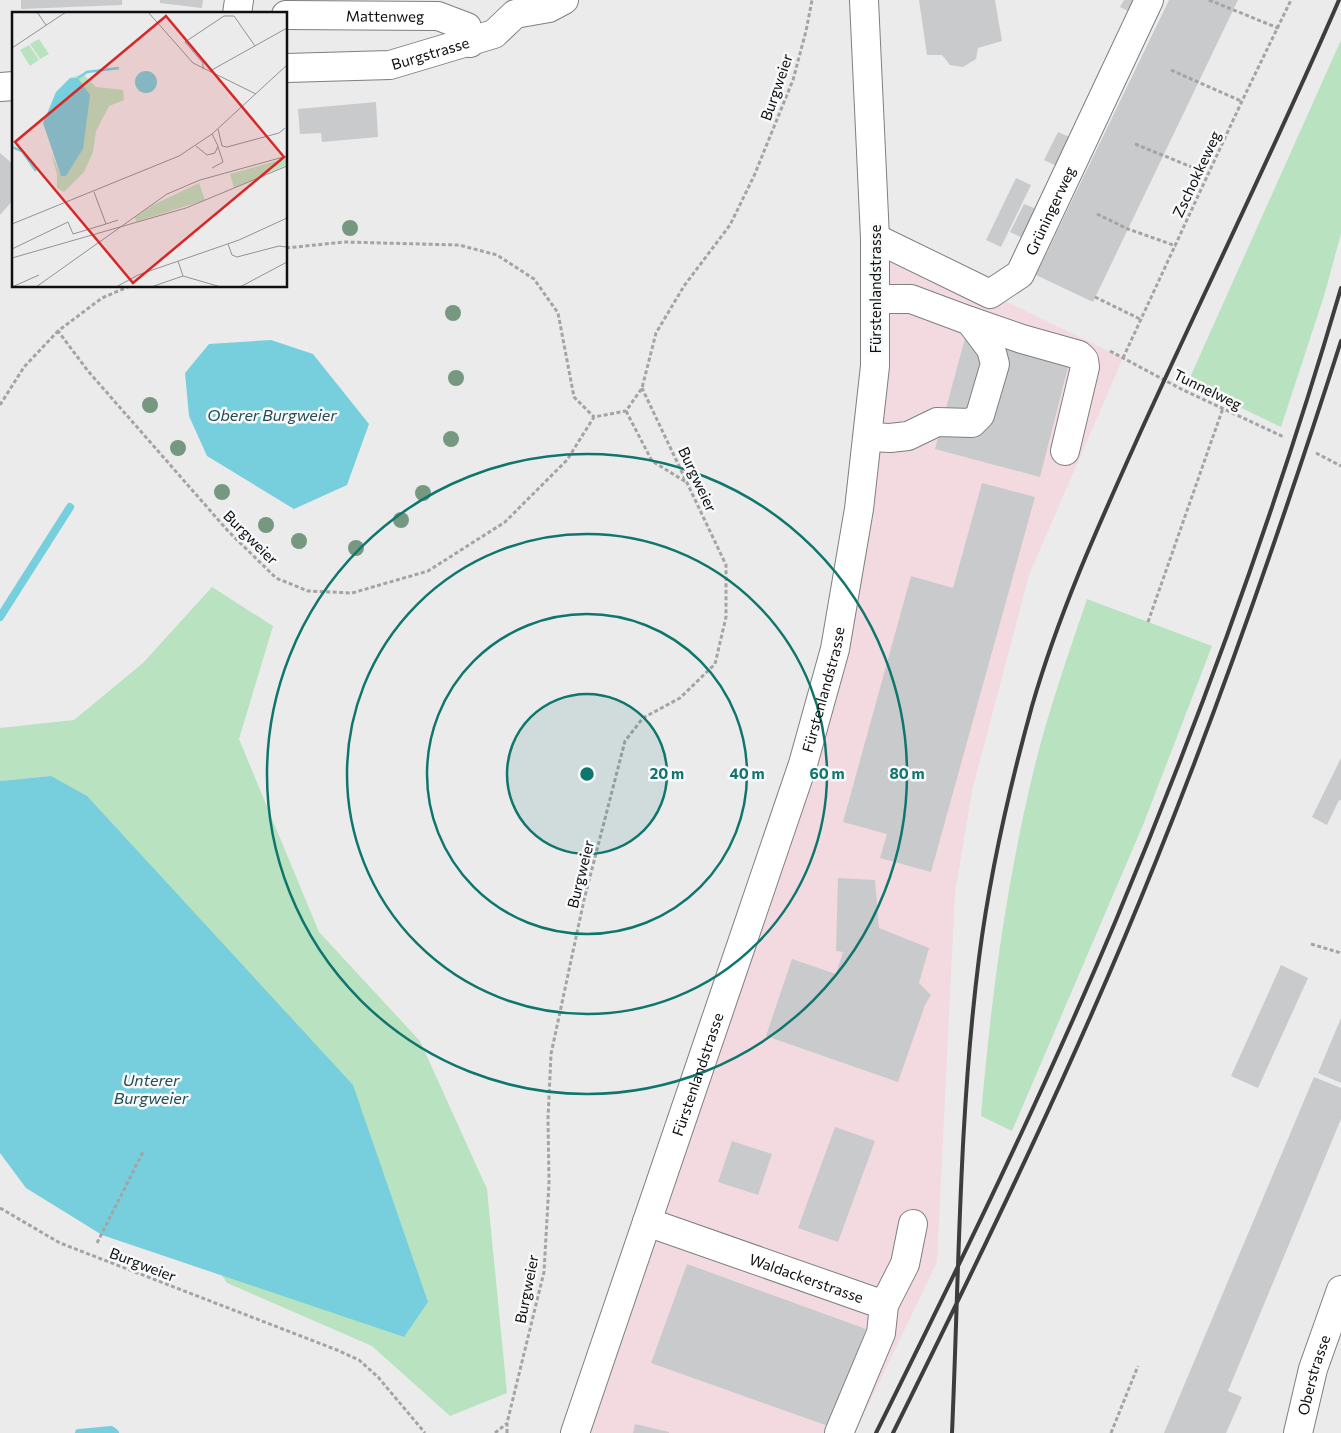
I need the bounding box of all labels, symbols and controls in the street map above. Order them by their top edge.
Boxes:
street label: Mattenweg [346,6,424,25]
inset map [12,12,288,288]
street label: Burgstrasse [389,33,471,73]
street label: Burgweier [756,51,796,123]
street label: Zschokkeweg [1168,128,1224,220]
street label: Grüningerweg [1021,163,1078,258]
street label: Fürstenlandstrasse [866,224,884,353]
street label: Tunnelweg [1171,365,1245,413]
water label: Oberer Burgweier [207,405,337,424]
street label: Burgweier [675,444,721,514]
street label: Burgweier [220,506,282,568]
street label: Fürstenlandstrasse [798,625,848,754]
text: 20 m [650,764,684,782]
text: 40 m [729,764,765,782]
text: 60 m [809,764,845,782]
text: 80 m [889,764,925,782]
centre of rings [578,765,596,783]
street label: Burgweier [563,838,597,910]
street label: Fürstenlandstrasse [668,1010,727,1138]
water label: Unterer Burgweier [114,1070,189,1107]
street label: Burgweier [107,1243,179,1285]
street label: Waldackerstrasse [747,1250,866,1306]
street label: Burgweier [511,1253,541,1325]
street label: Oberstrasse [1293,1332,1333,1417]

